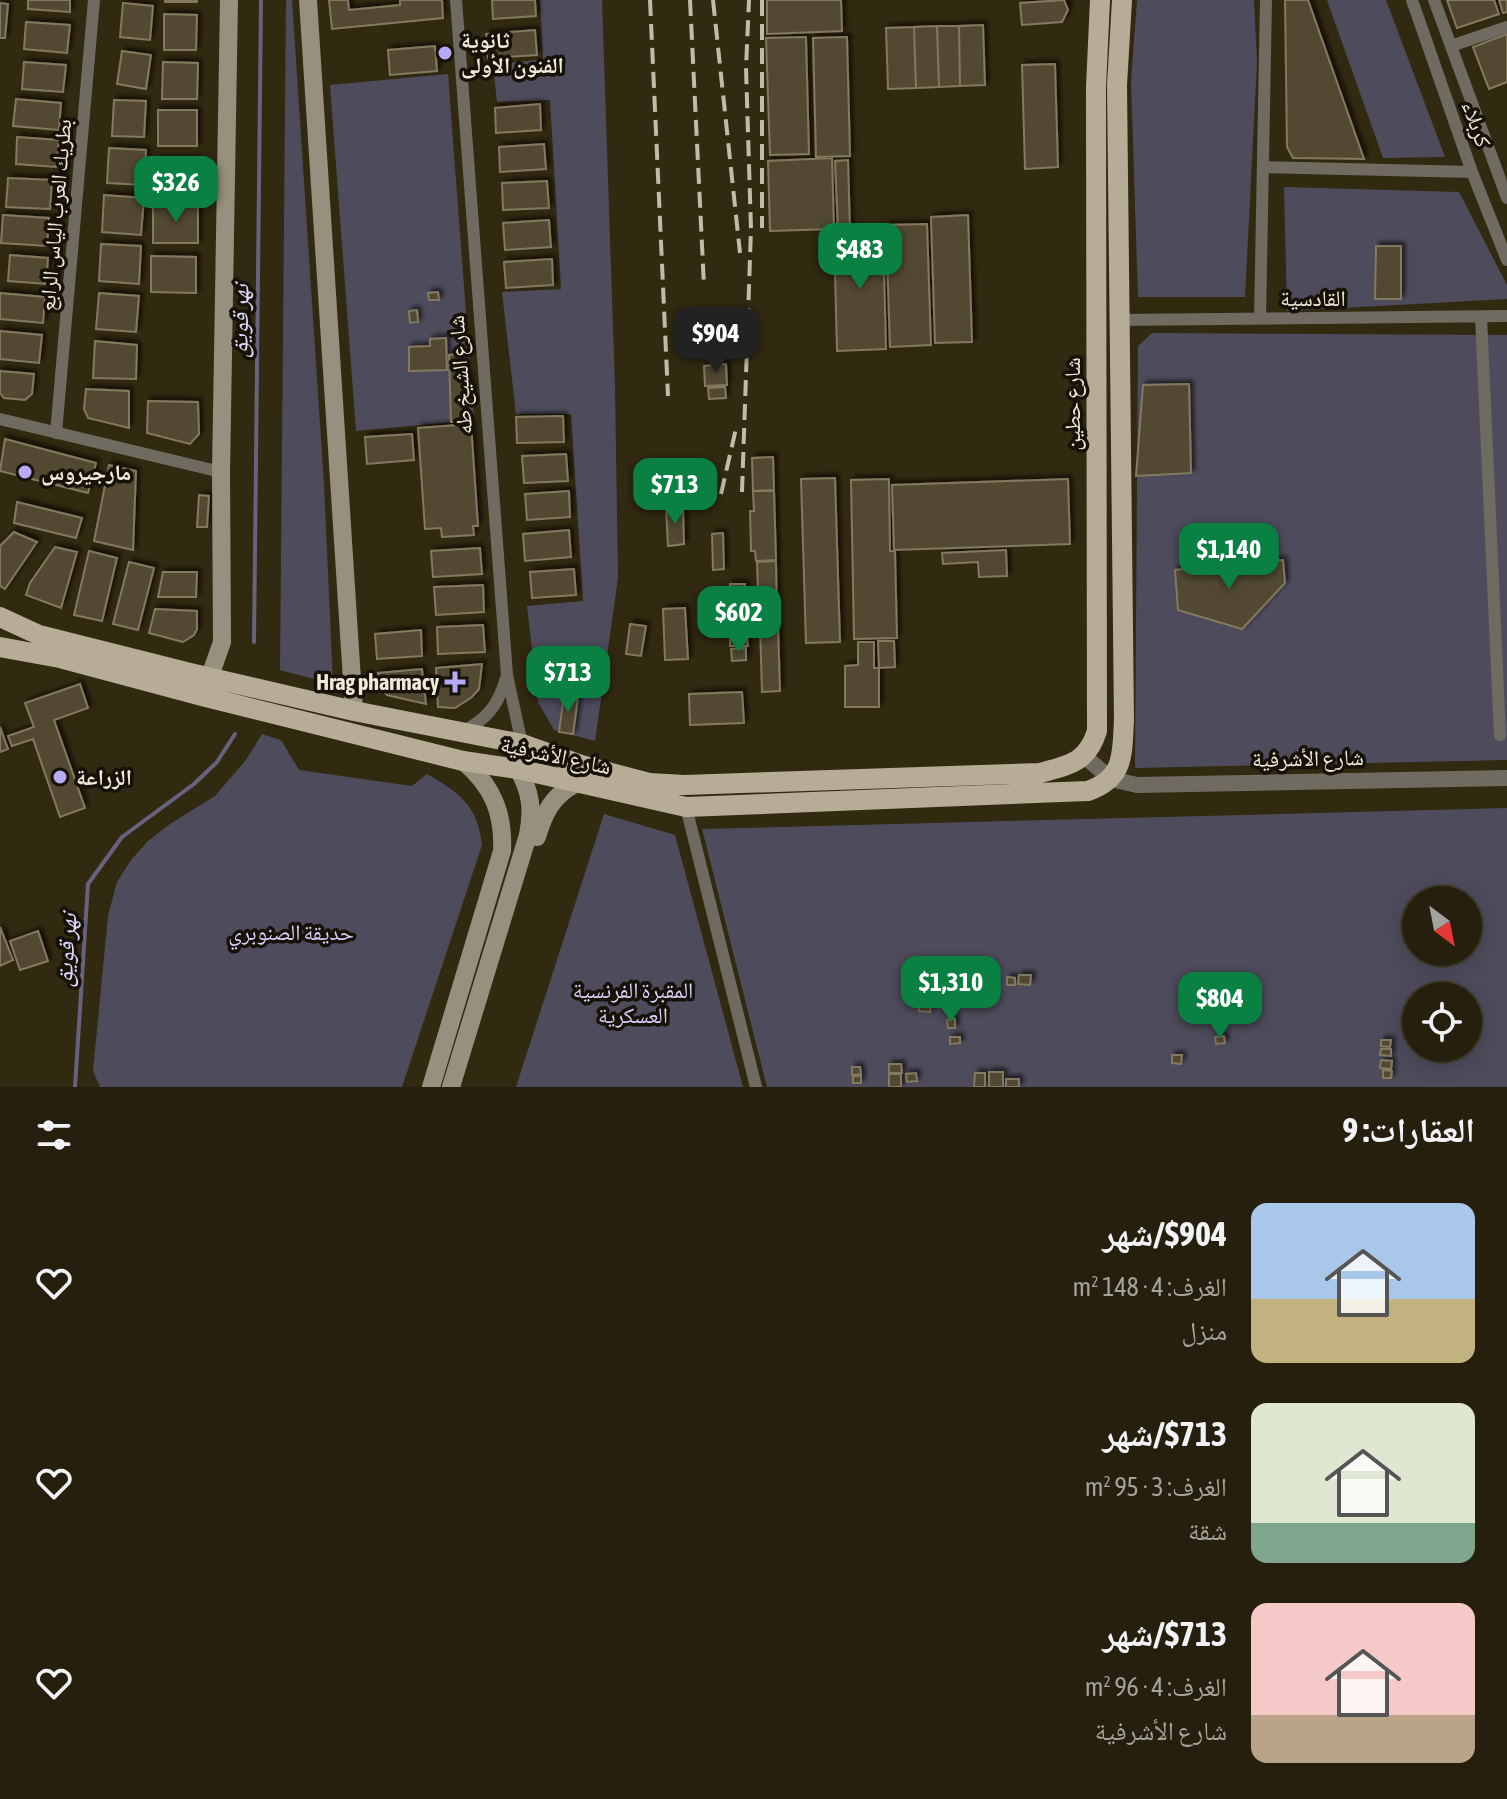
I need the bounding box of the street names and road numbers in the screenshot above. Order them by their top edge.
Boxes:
street label: كربلاء [1457,97,1497,151]
street label: بطريك العرب الياس الرابع [34,118,77,312]
street label: القادسية [1280,285,1346,311]
street label: شارع الشيخ طه [443,314,478,435]
street label: شارع حطين [1059,357,1086,451]
street label: شارع الأشرفية [498,731,613,780]
street label: شارع الأشرفية [1252,744,1364,773]

